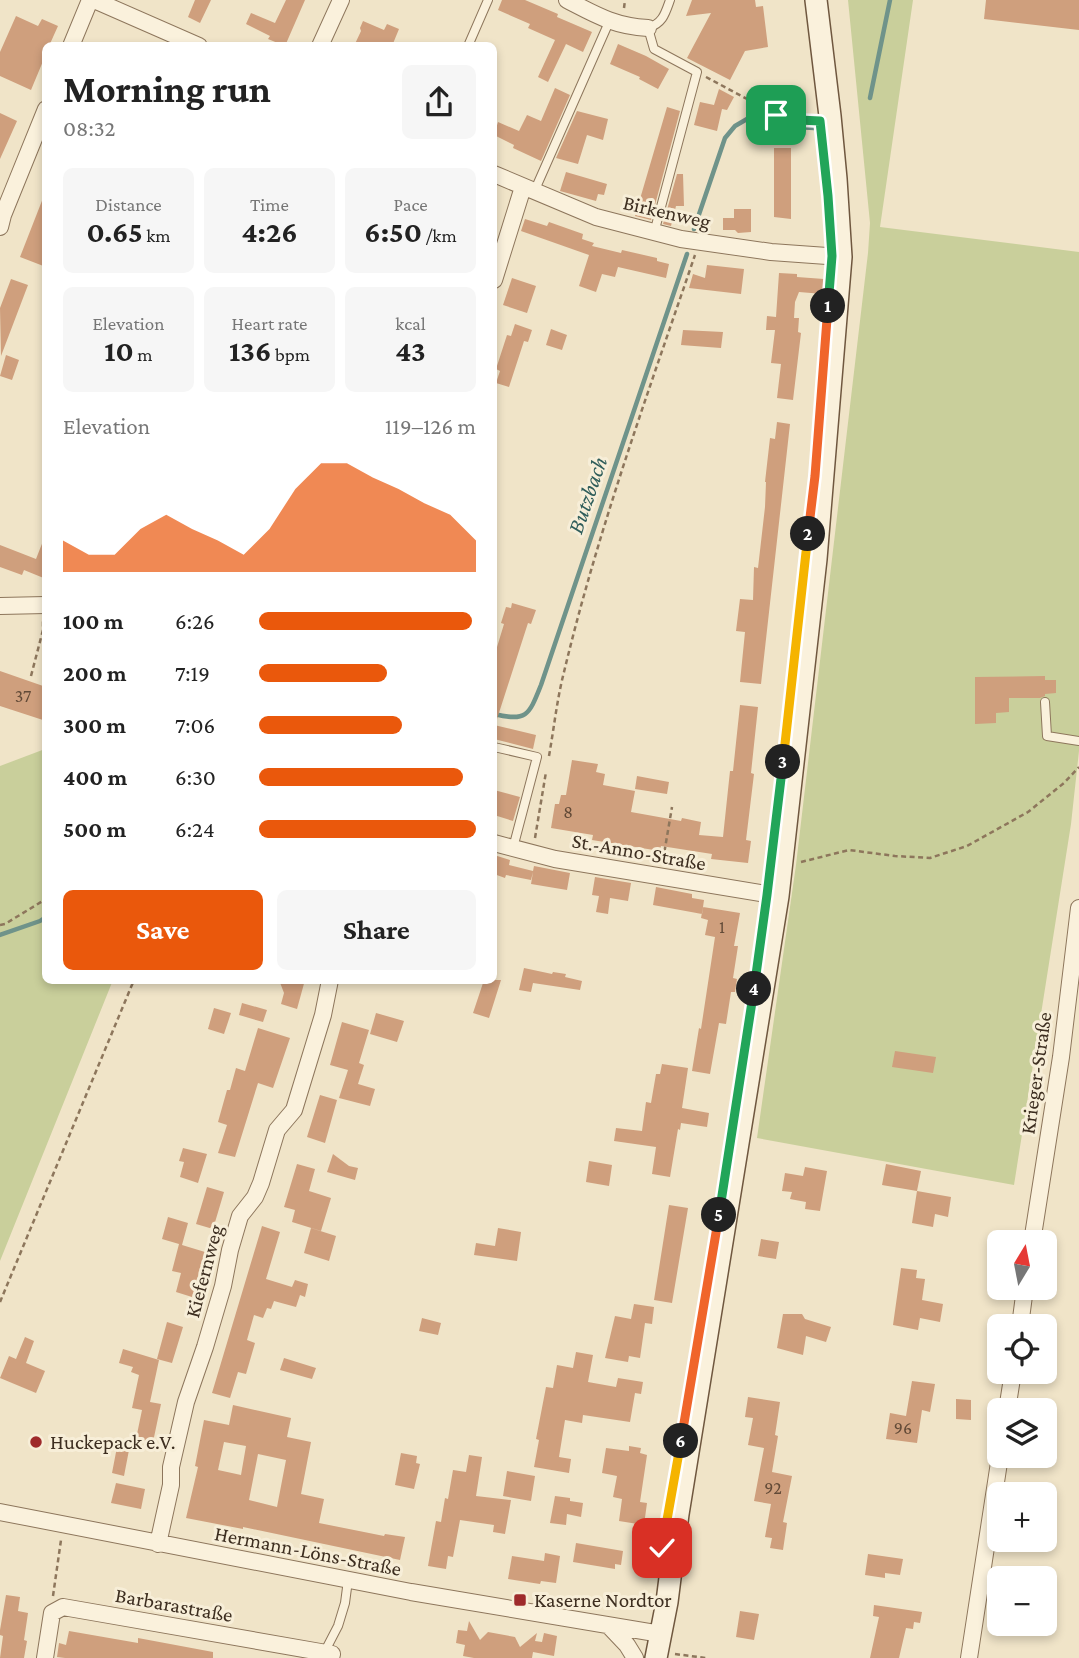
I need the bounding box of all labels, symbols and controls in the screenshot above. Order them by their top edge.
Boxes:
button: share [402,65,476,139]
text: Morning run [63,68,271,110]
pin [746,85,806,145]
icon: arrive [757,96,795,134]
text: 08:32 [63,115,115,141]
street label: Birkenweg [621,190,713,234]
text: Distance [95,194,162,215]
text: Time [250,194,289,215]
text: Pace [393,194,428,215]
text: 0.65 [86,215,143,248]
text: 4:26 [241,215,298,248]
text: 6:50 [364,215,422,248]
text: km [143,225,171,246]
text: /km [422,225,457,246]
pin: 1 [810,288,846,324]
text: 1 [824,295,831,316]
text: Elevation [93,313,164,334]
text: Heart rate [232,313,307,334]
text: kcal [395,313,426,334]
text: 10 [104,334,134,367]
text: 136 [229,334,271,367]
text: 43 [395,334,426,367]
text: m [134,344,153,365]
text: bpm [271,344,310,365]
text: Elevation [63,413,150,439]
text: 119–126 m [385,413,476,439]
water label: Butzbach [562,453,612,537]
pin: 2 [790,516,826,552]
text: 2 [803,523,812,544]
text: 100 m [63,608,123,634]
text: 6:26 [175,608,215,634]
text: 200 m [63,660,127,686]
text: 7:19 [175,660,210,686]
house number: 37 [15,686,31,706]
text: 300 m [63,712,126,738]
text: 7:06 [175,712,215,738]
pin: 3 [766,744,800,780]
text: 3 [778,751,787,772]
text: 400 m [63,764,127,790]
text: 6:30 [175,764,216,790]
house number: 8 [563,802,573,822]
text: 500 m [63,816,126,842]
text: 6:24 [175,816,215,842]
street label: St.-Anno-Straße [570,828,708,876]
button: Save [63,890,263,970]
button: Share [277,890,476,970]
house number: 1 [719,917,725,937]
pin: 4 [736,972,772,1006]
text: 4 [748,978,759,999]
street label: Krieger-Straße [1016,1010,1056,1136]
pin: 5 [702,1198,736,1232]
text: 5 [714,1204,723,1225]
street label: Kiefernweg [180,1222,228,1320]
north arrow [987,1230,1057,1300]
map controls [987,1230,1057,1636]
button: locate [987,1314,1057,1384]
button: layers [987,1398,1057,1468]
house number: 96 [894,1418,912,1438]
pin: 6 [664,1424,698,1458]
place label: Huckepack e.V. [50,1430,176,1454]
text: 6 [675,1430,686,1451]
marker: Huckepack e.V. [28,1434,44,1450]
house number: 92 [764,1478,782,1498]
button: + [987,1482,1057,1552]
pin [632,1518,692,1578]
street label: Hermann-Löns-Straße [213,1521,403,1581]
icon: check [643,1529,681,1567]
button: − [987,1566,1057,1636]
street label: Barbarastraße [113,1583,235,1627]
place label: Kaserne Nordtor [534,1588,672,1612]
marker: Kaserne Nordtor [512,1592,528,1608]

